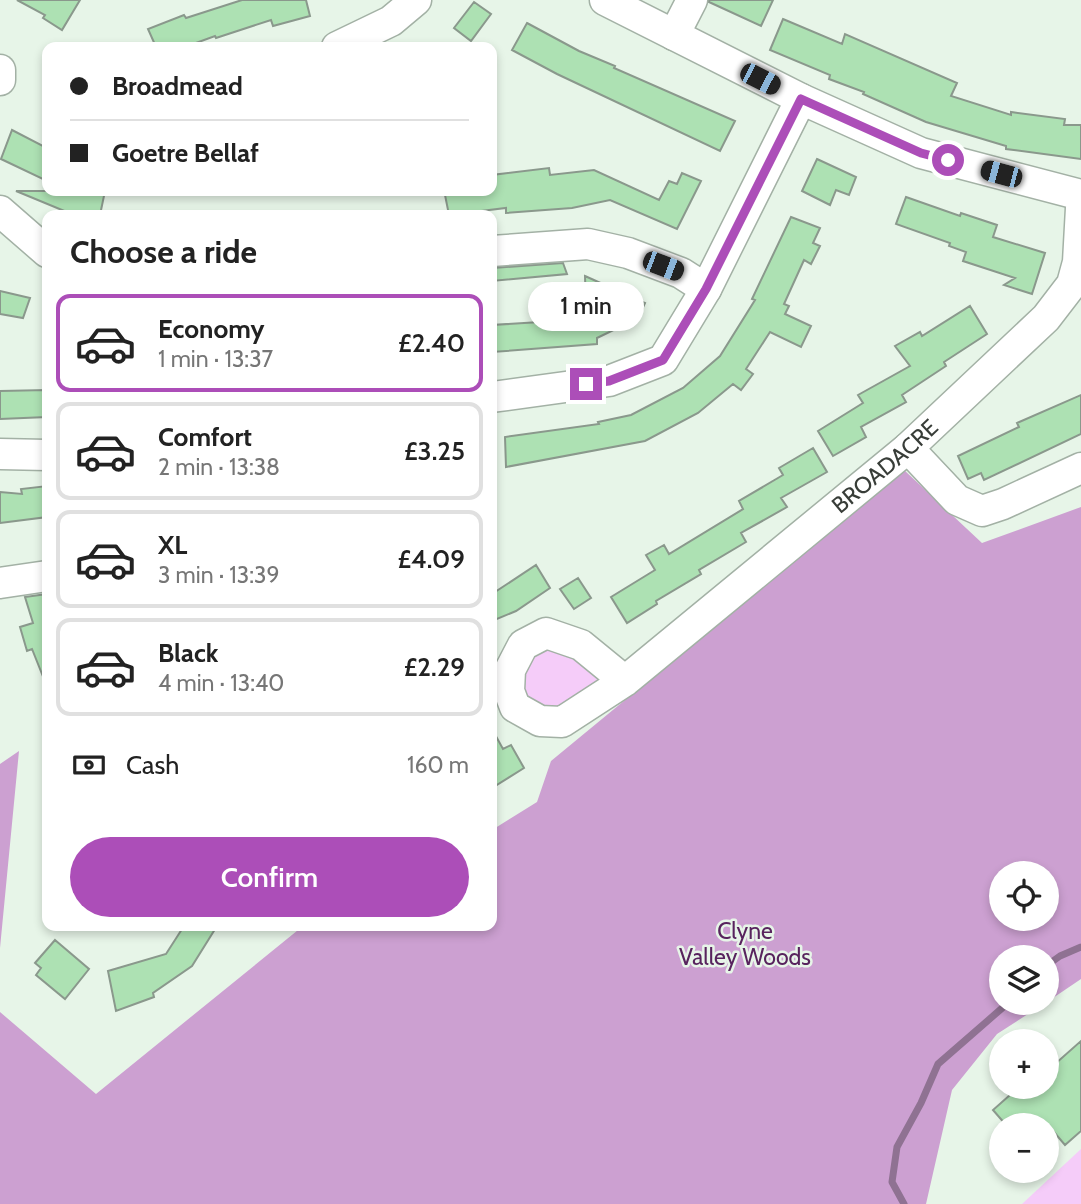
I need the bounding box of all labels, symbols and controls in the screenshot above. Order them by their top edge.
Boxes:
car [737,60,784,98]
text: Broadmead [112,70,243,102]
text: Goetre Bellaf [112,137,259,169]
route start [932,144,964,176]
car [978,158,1025,190]
text: Choose a ride [70,232,257,271]
car [640,249,687,283]
callout: 1 min [528,282,644,332]
text: 1 min [560,292,612,320]
icon: car [74,312,137,375]
text: Economy [158,313,264,345]
text: £2.40 [398,327,465,359]
text: 1 min · 13:37 [158,345,273,373]
route end [570,368,602,400]
street label: BROADACRE [826,413,944,519]
icon: car [74,420,137,483]
text: Comfort [158,421,252,453]
text: £3.25 [404,435,465,467]
text: 2 min · 13:38 [158,453,280,481]
icon: car [74,528,137,591]
text: XL [158,529,187,561]
text: £4.09 [398,543,465,575]
text: 3 min · 13:39 [158,561,280,589]
icon: car [74,636,137,699]
text: Black [158,637,218,669]
text: £2.29 [404,651,465,683]
text: 4 min · 13:40 [158,669,284,697]
icon: cash [70,746,108,784]
text: Cash [126,749,179,781]
text: 160 m [407,751,469,779]
button: Confirm [70,837,469,917]
map controls [989,861,1059,1183]
button: locate [989,861,1059,931]
park label: Clyne Valley Woods [679,917,811,971]
button: layers [989,945,1059,1015]
button: + [989,1029,1059,1099]
button: − [989,1113,1059,1183]

